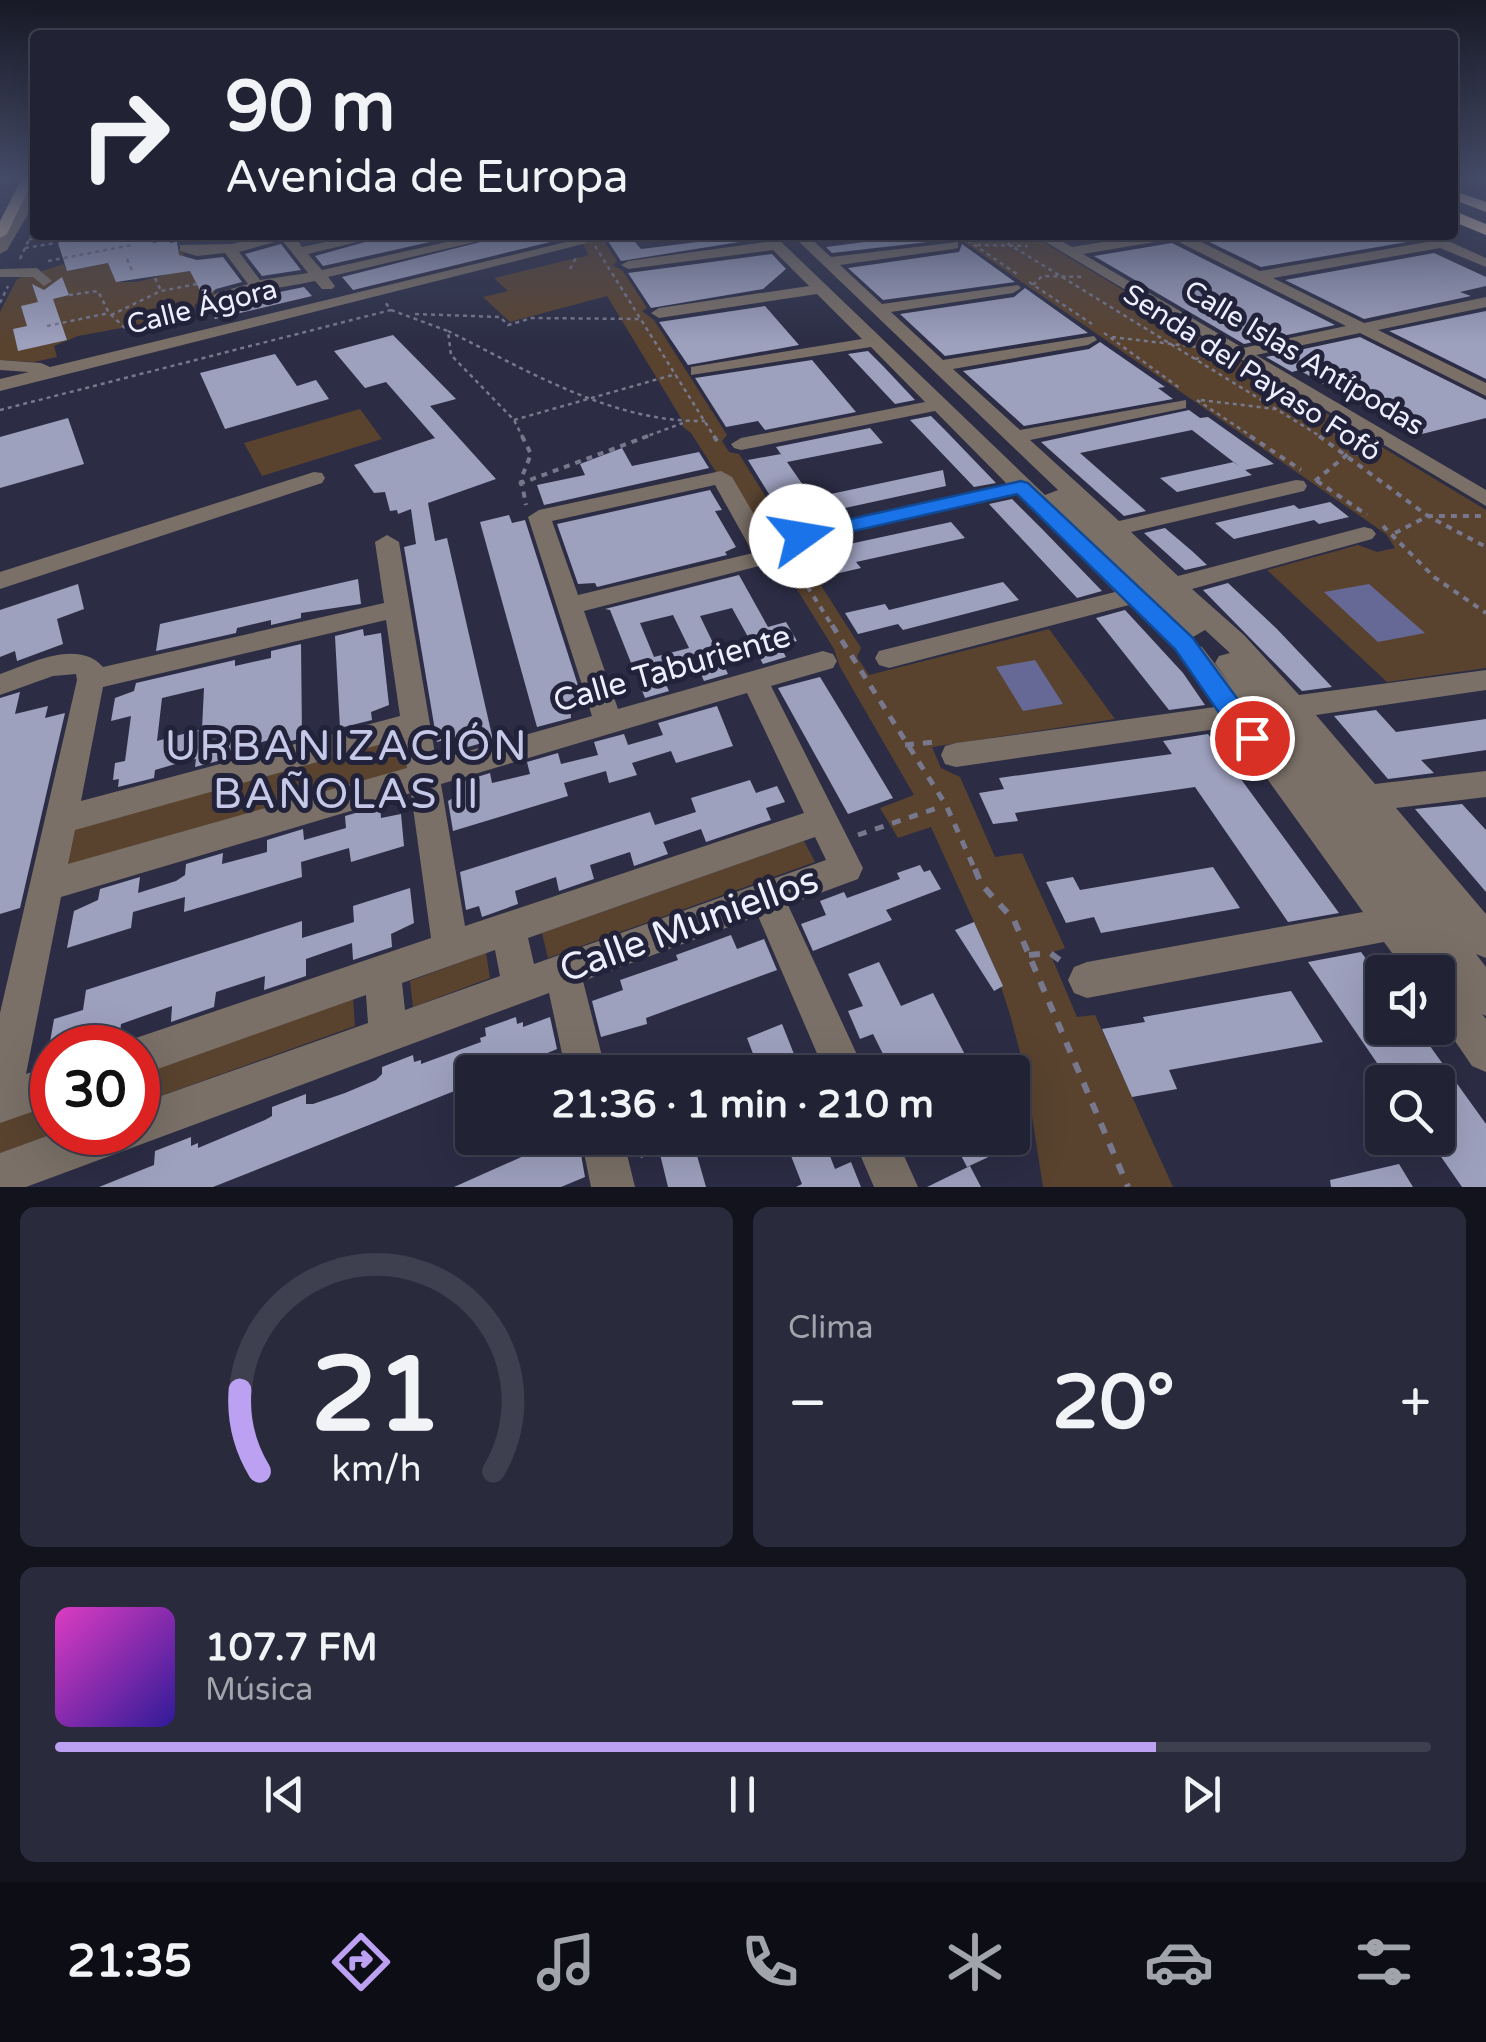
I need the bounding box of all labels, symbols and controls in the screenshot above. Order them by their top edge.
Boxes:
text: 90 m [225,66,395,150]
icon: right [60,70,190,200]
text: Avenida de Europa [225,151,629,205]
street label: Calle Ágora [123,272,281,342]
street label: Calle Islas Antípodas [1178,273,1430,443]
street label: Senda del Payaso Fofó [1117,277,1387,469]
position arrow [749,484,853,588]
street label: Calle Taburiente [549,617,795,721]
pin [1210,696,1295,781]
icon: arrive [1225,711,1280,766]
district label: URBANIZACIÓN BAÑOLAS II [165,721,529,820]
street label: Calle Muniellos [553,857,825,993]
map controls [1365,955,1455,1155]
button: sound [1365,955,1455,1045]
speed limit sign: 30 [30,1025,160,1155]
button: search [1365,1065,1455,1155]
text: 21:36 · 1 min · 210 m [551,1082,934,1128]
text: Clima [788,1309,874,1347]
text: 21 [311,1334,442,1459]
text: 20° [1052,1358,1175,1448]
text: − [788,1371,827,1437]
text: + [1400,1371,1431,1437]
text: km/h [332,1448,421,1491]
text: 107.7 FM [205,1625,378,1671]
text: Música [205,1671,313,1709]
icon: previous [257,1767,312,1822]
icon: pause [715,1767,770,1822]
icon: next [1174,1767,1229,1822]
icon: directions [326,1927,396,1997]
icon: music [531,1927,601,1997]
icon: phone [735,1927,805,1997]
icon: climate [940,1927,1010,1997]
icon: car [1144,1927,1214,1997]
icon: filters [1349,1927,1419,1997]
text: 21:35 [67,1935,192,1989]

